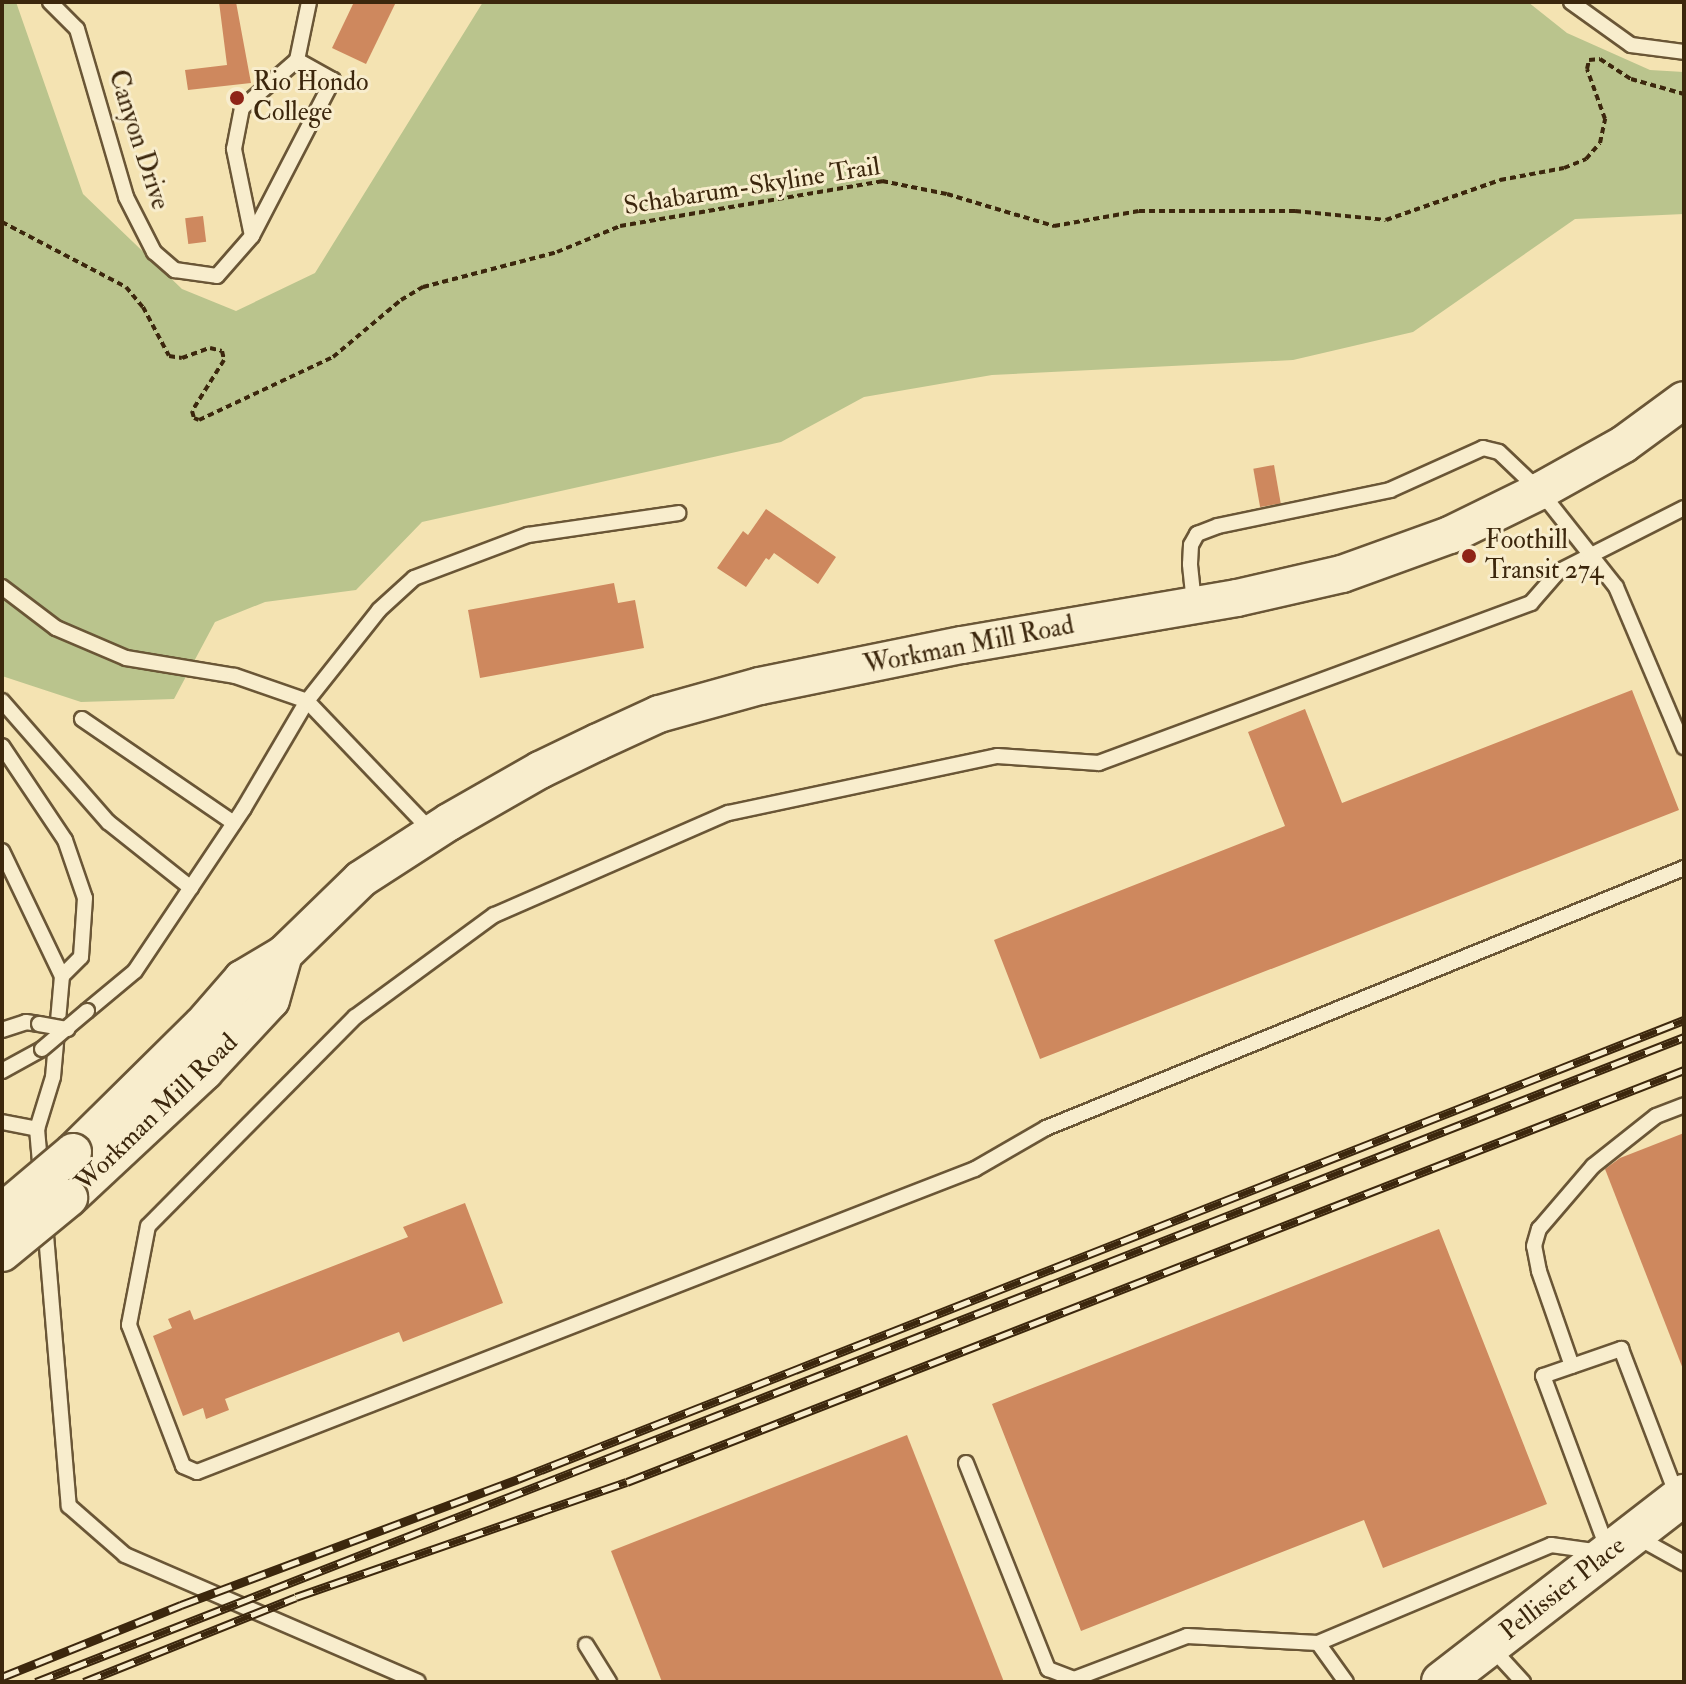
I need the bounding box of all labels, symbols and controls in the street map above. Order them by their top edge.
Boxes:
street label: Canyon Drive [101,66,175,214]
place label: Rio Hondo College [253,67,369,128]
marker: Rio Hondo College [228,89,246,107]
street label: Schabarum-Skyline Trail [622,151,882,223]
place label: Foothill Transit 274 [1485,525,1603,586]
marker: Foothill Transit 274 [1460,547,1478,565]
street label: Workman Mill Road [861,610,1077,682]
street label: Workman Mill Road [69,1028,245,1198]
street label: Pellissier Place [1494,1530,1632,1648]

